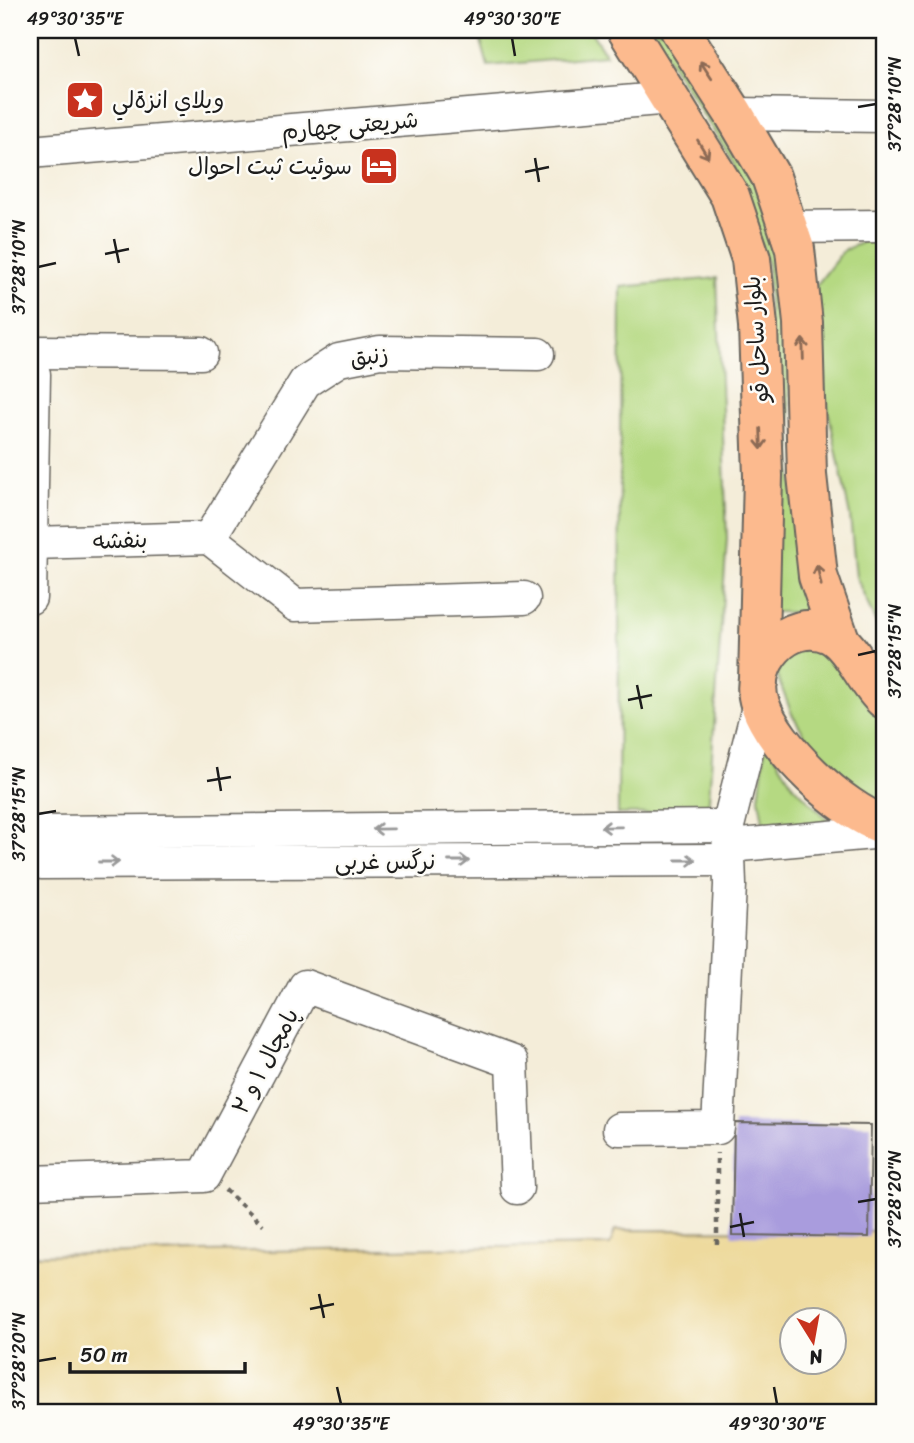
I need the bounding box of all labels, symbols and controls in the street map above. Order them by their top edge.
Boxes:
text: 49°30'35"E [27,3,124,35]
text: 49°30'30"E [464,3,561,35]
text: 37°28'10"N [879,56,911,151]
one-way arrow [699,61,713,81]
place icon: ويلاي انزةلي [64,79,106,121]
place label: ويلاي انزةلي [112,80,224,121]
street label: شریعتی چهارم [280,99,420,152]
one-way arrow [696,139,710,159]
hotel icon: سوئیت ثبت احوال [358,145,400,187]
place label: سوئیت ثبت احوال [188,146,352,187]
text: 37°28'10"N [3,219,35,314]
street label: بلوار ساحل قو [732,274,782,406]
street label: زنبق [347,334,391,379]
one-way arrow [797,338,810,361]
one-way arrow [755,428,768,451]
street label: بنفشه [92,519,148,562]
one-way arrow [812,565,825,587]
text: 37°28'15"N [879,603,911,698]
text: 37°28'15"N [3,766,35,861]
one-way arrow [599,820,622,834]
one-way arrow [372,822,395,836]
street label: نرگس غربی [335,841,435,882]
one-way arrow [675,853,698,867]
one-way arrow [447,854,470,868]
one-way arrow [97,856,120,869]
street label: پامچال ۱ و ۲ [220,1001,311,1122]
text: 37°28'20"N [879,1150,911,1248]
north arrow [778,1306,848,1376]
text: 37°28'20"N [3,1312,35,1410]
scale bar [70,1331,245,1375]
text: 50 m [80,1336,128,1374]
text: N [806,1340,827,1375]
text: 49°30'35"E [293,1408,390,1440]
text: 49°30'30"E [729,1408,826,1440]

